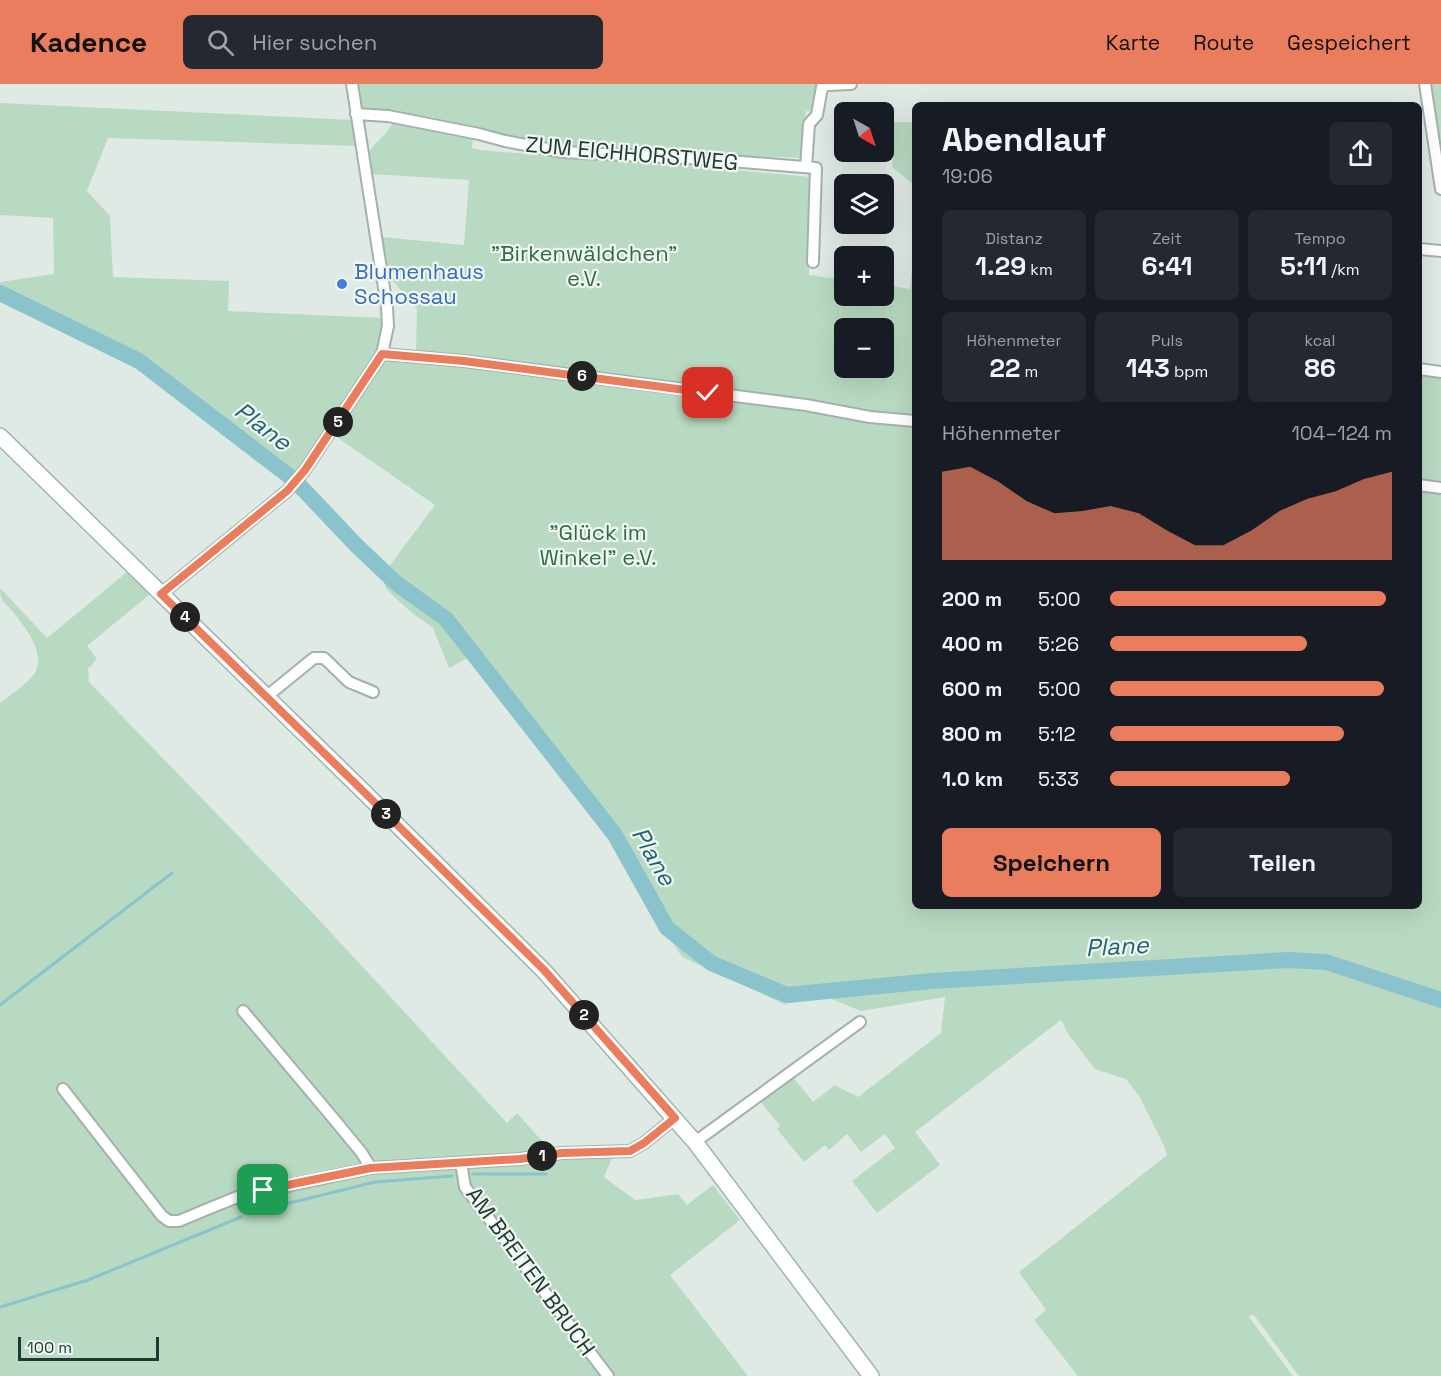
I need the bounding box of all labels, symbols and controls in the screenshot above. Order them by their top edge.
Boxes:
search box [183,15,603,69]
text: Kadence [30,24,147,60]
icon: search [204,26,237,59]
text: Hier suchen [252,28,377,56]
text: Karte [1106,29,1160,56]
text: Route [1193,29,1254,56]
text: Gespeichert [1287,29,1411,56]
north arrow [834,102,894,162]
map controls [834,102,894,378]
text: Abendlauf [942,119,1107,161]
button: share [1329,122,1392,185]
street label: ZUM EICHHORSTWEG [525,130,739,176]
text: 19:06 [942,163,993,189]
button: layers [834,174,894,234]
text: Distanz [985,228,1043,249]
text: Zeit [1152,228,1182,249]
text: Tempo [1294,228,1346,249]
park label: "Birkenwäldchen" e.V. [491,239,677,292]
button: + [834,246,894,306]
text: 1.29 [975,249,1026,283]
text: 6:41 [1141,249,1193,283]
text: 5:11 [1280,249,1327,283]
place label: Blumenhaus Schossau [354,257,484,310]
text: km [1026,259,1053,280]
text: /km [1327,259,1360,280]
marker: Blumenhaus Schossau [335,277,349,291]
button: − [834,318,894,378]
text: Höhenmeter [967,330,1061,351]
text: Puls [1151,330,1183,351]
text: kcal [1305,330,1335,351]
text: 22 [990,351,1021,385]
text: 143 [1126,351,1170,385]
text: 86 [1304,351,1336,385]
pin: 6 [567,361,597,391]
text: m [1021,361,1038,382]
text: bpm [1170,361,1208,382]
text: 6 [577,365,587,386]
pin [682,367,733,418]
icon: check [691,376,724,409]
water label: Plane [229,395,298,458]
pin: 5 [323,407,353,437]
text: 5 [333,411,343,432]
text: Höhenmeter [942,420,1061,446]
text: 104–124 m [1292,420,1392,446]
park label: "Glück im Winkel" e.V. [539,518,657,571]
text: 200 m [942,586,1002,612]
text: 5:00 [1038,586,1081,612]
pin: 4 [170,602,200,632]
text: 4 [180,606,190,627]
text: 400 m [942,631,1003,657]
text: 5:26 [1038,631,1079,657]
text: 600 m [942,676,1002,702]
text: 5:00 [1038,676,1081,702]
text: 800 m [942,721,1002,747]
text: 5:12 [1038,721,1075,747]
text: 1.0 km [942,766,1003,792]
text: 5:33 [1038,766,1079,792]
pin: 3 [371,799,401,829]
text: 3 [381,803,391,824]
water label: Plane [625,821,684,892]
button: Speichern [942,828,1161,897]
button: Teilen [1173,828,1392,897]
water label: Plane [1085,929,1150,963]
pin: 2 [569,1000,599,1030]
text: 2 [579,1004,589,1025]
pin: 1 [527,1141,557,1171]
text: 1 [538,1145,546,1166]
pin [237,1164,288,1215]
icon: arrive [246,1173,279,1206]
street label: AM BREITEN BRUCH [460,1181,602,1361]
scale bar [18,1334,159,1362]
text: 100 m [27,1337,72,1358]

